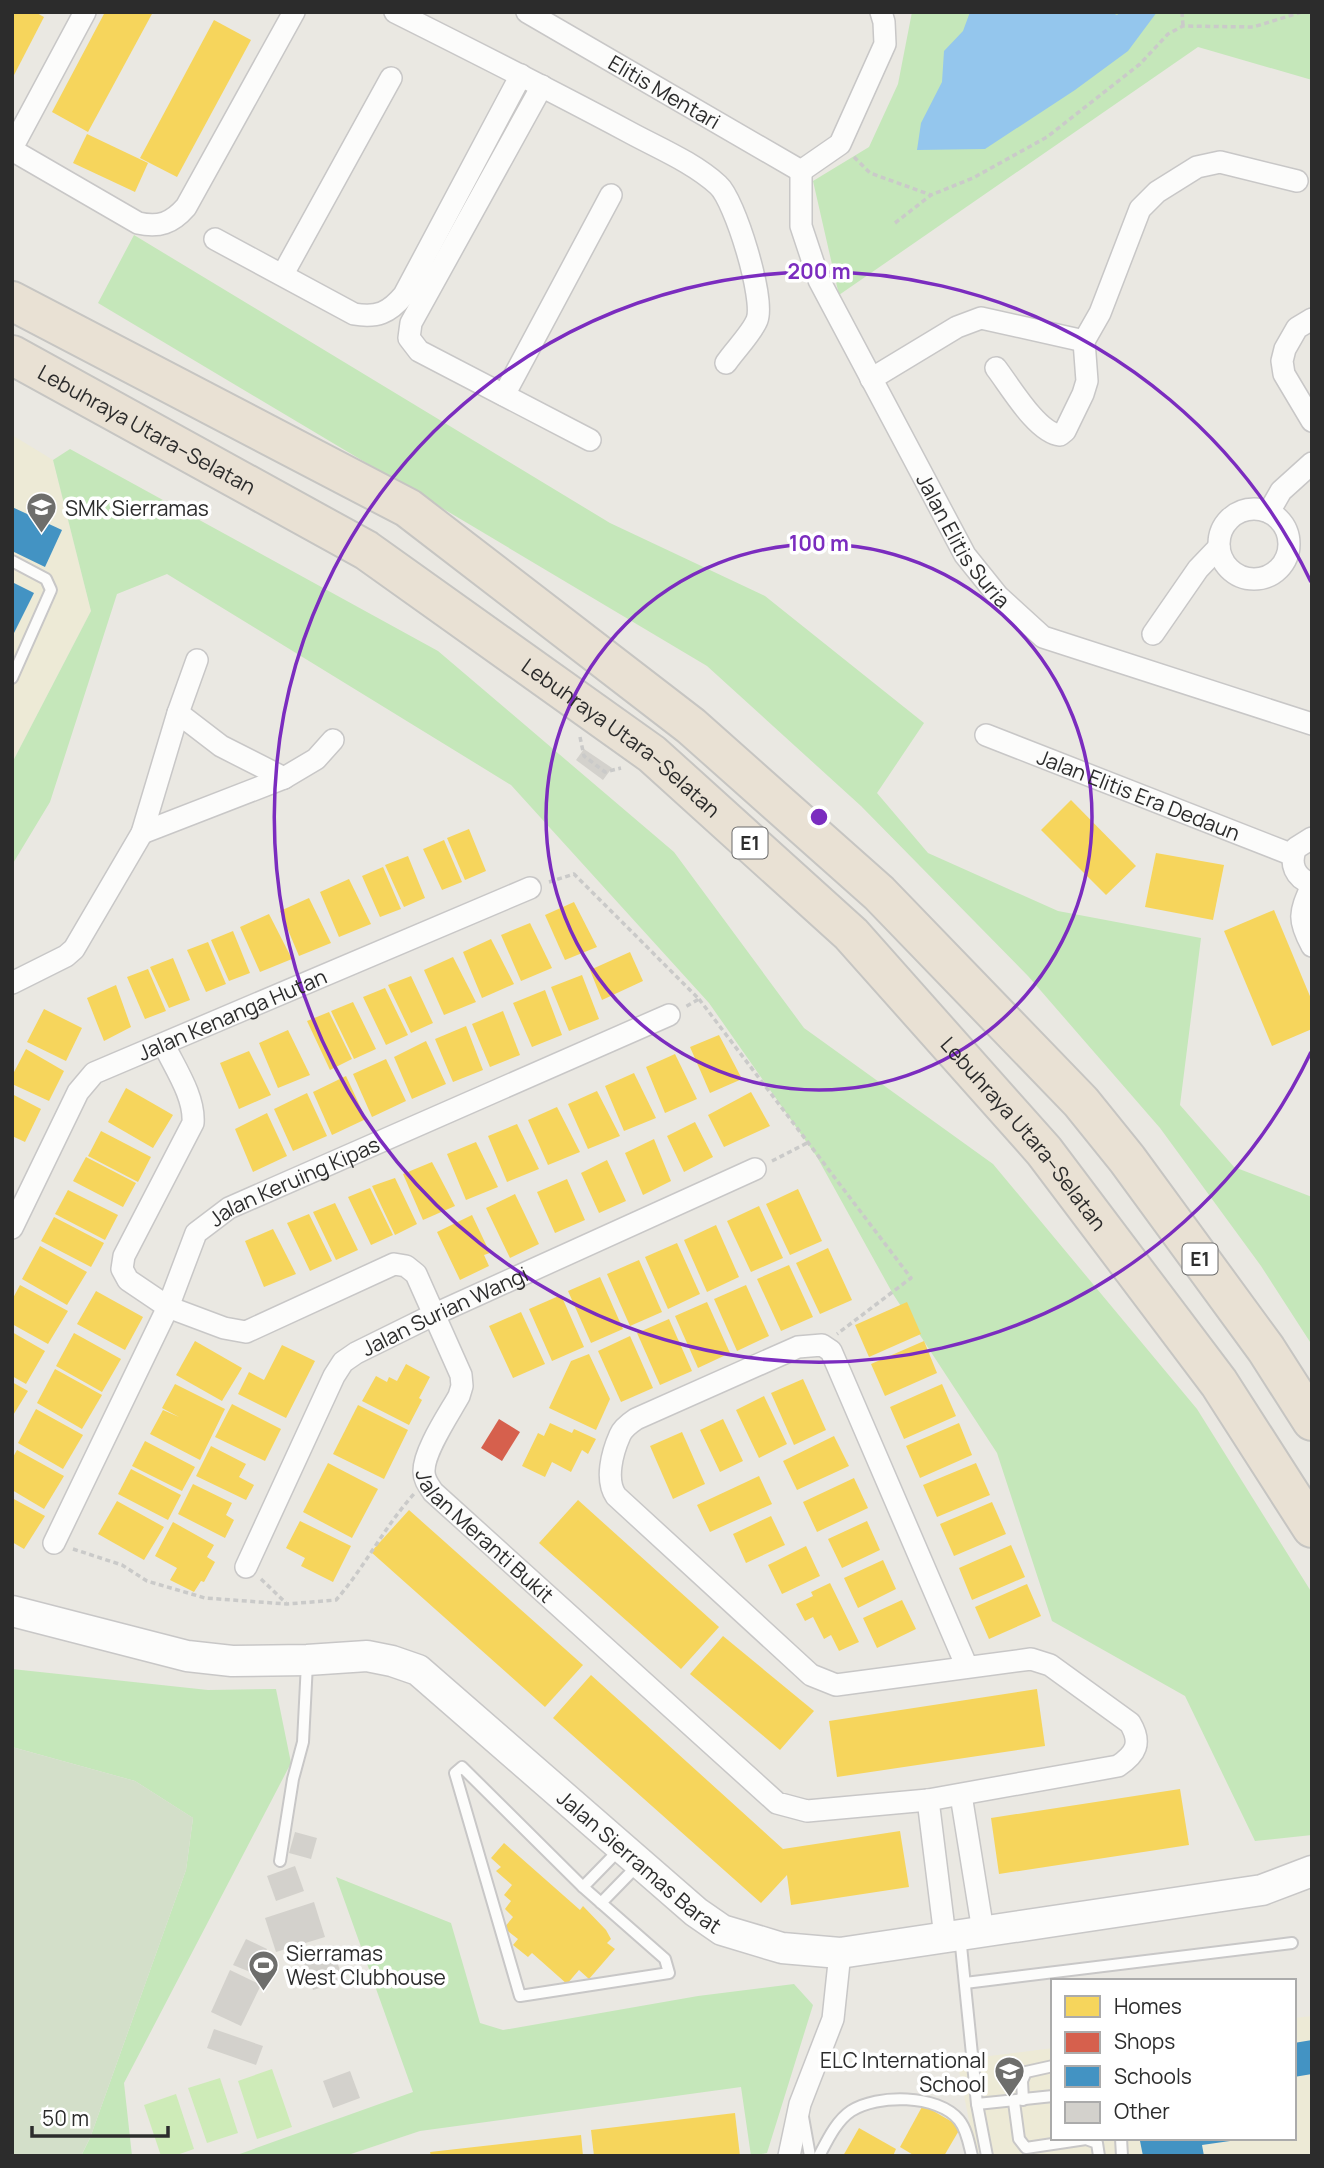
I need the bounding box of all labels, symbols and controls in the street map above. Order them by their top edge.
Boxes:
street label: Elitis Mentari [603,48,726,135]
text: 200 m [787,257,851,285]
street label: Lebuhraya Utara–Selatan [33,358,261,501]
street label: Jalan Elitis Suria [910,468,1016,614]
school or university icon: SMK Sierramas [25,491,59,535]
place label: SMK Sierramas [65,494,209,522]
text: 100 m [789,529,849,557]
street label: Lebuhraya Utara–Selatan [516,652,727,823]
street label: Jalan Elitis Era Dedaun [1033,742,1244,847]
centre of rings [807,805,831,829]
road number: E1 [732,828,768,858]
street label: Jalan Kenanga Hutan [133,962,331,1067]
street label: Lebuhraya Utara–Selatan [935,1031,1113,1236]
street label: Jalan Keruing Kipas [203,1130,384,1233]
road number: E1 [1182,1244,1218,1274]
street label: Jalan Surian Wangi [357,1260,533,1362]
street label: Jalan Meranti Bukit [410,1468,560,1609]
street label: Jalan Sierramas Barat [551,1784,727,1940]
place label: Sierramas West Clubhouse [286,1939,446,1991]
sports icon: Sierramas West Clubhouse [246,1948,280,1992]
legend [1051,1979,1296,2140]
text: Homes [1114,1992,1182,2020]
text: Shops [1114,2027,1175,2055]
place label: ELC International School [820,2046,986,2098]
school or university icon: ELC International School [992,2055,1026,2099]
text: Schools [1114,2062,1192,2090]
scale bar [32,2094,168,2138]
text: Other [1114,2097,1170,2125]
text: 50 m [42,2104,89,2132]

